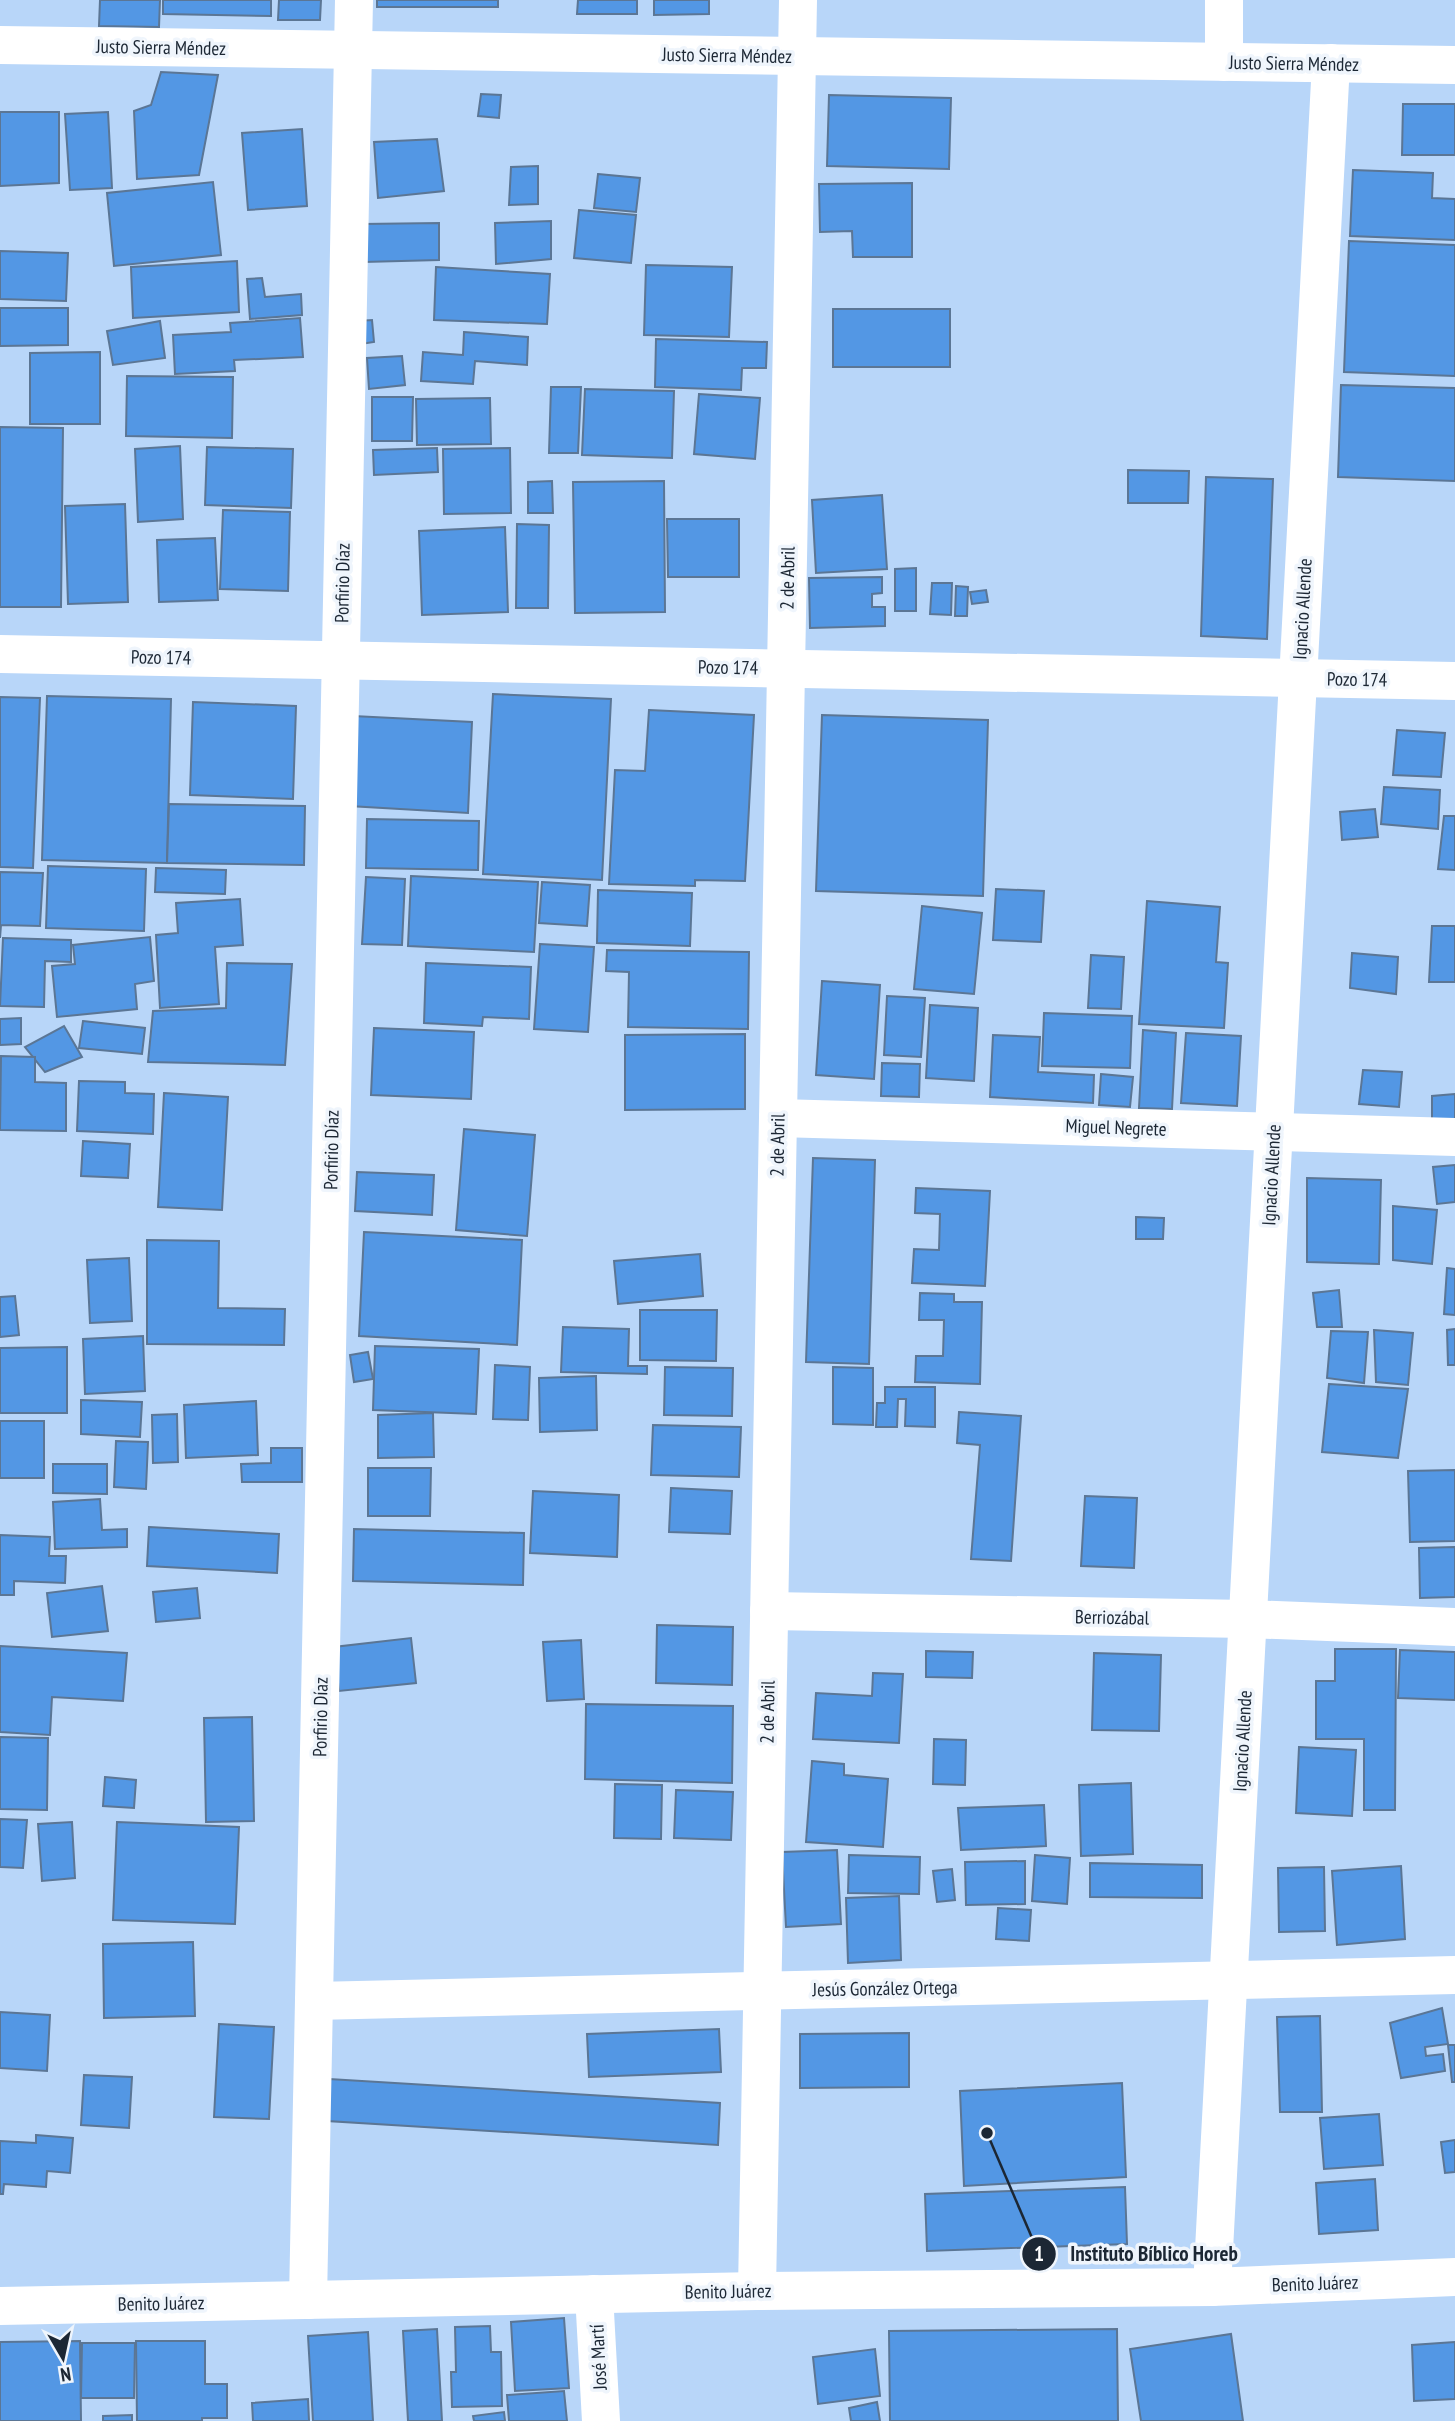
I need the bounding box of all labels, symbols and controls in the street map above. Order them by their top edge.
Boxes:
street label: Justo Sierra Méndez [95,34,226,60]
street label: Justo Sierra Méndez [661,42,792,68]
street label: Justo Sierra Méndez [1228,50,1359,76]
street label: Porfirio Díaz [329,543,355,623]
street label: 2 de Abril [774,546,800,610]
street label: Ignacio Allende [1287,558,1317,660]
street label: Pozo 174 [131,644,192,670]
street label: Pozo 174 [698,654,759,680]
street label: Pozo 174 [1327,666,1388,692]
street label: Porfirio Díaz [318,1110,344,1190]
street label: 2 de Abril [764,1113,790,1177]
street label: Miguel Negrete [1065,1113,1167,1141]
street label: Ignacio Allende [1256,1124,1286,1226]
street label: Berriozábal [1075,1604,1150,1630]
street label: Porfirio Díaz [307,1677,333,1757]
street label: 2 de Abril [754,1680,780,1744]
street label: Ignacio Allende [1227,1690,1257,1792]
street label: Jesús González Ortega [811,1975,958,2001]
callout: Instituto Bíblico Horeb [1021,2233,1252,2275]
text: 1 [1034,2240,1044,2267]
text: Instituto Bíblico Horeb [1070,2240,1238,2267]
street label: Benito Juárez [1271,2269,1359,2297]
street label: Benito Juárez [684,2278,772,2304]
street label: Benito Juárez [117,2290,205,2316]
north arrow [28,2323,98,2393]
street label: José Martí [584,2324,612,2391]
text: N [59,2362,73,2387]

